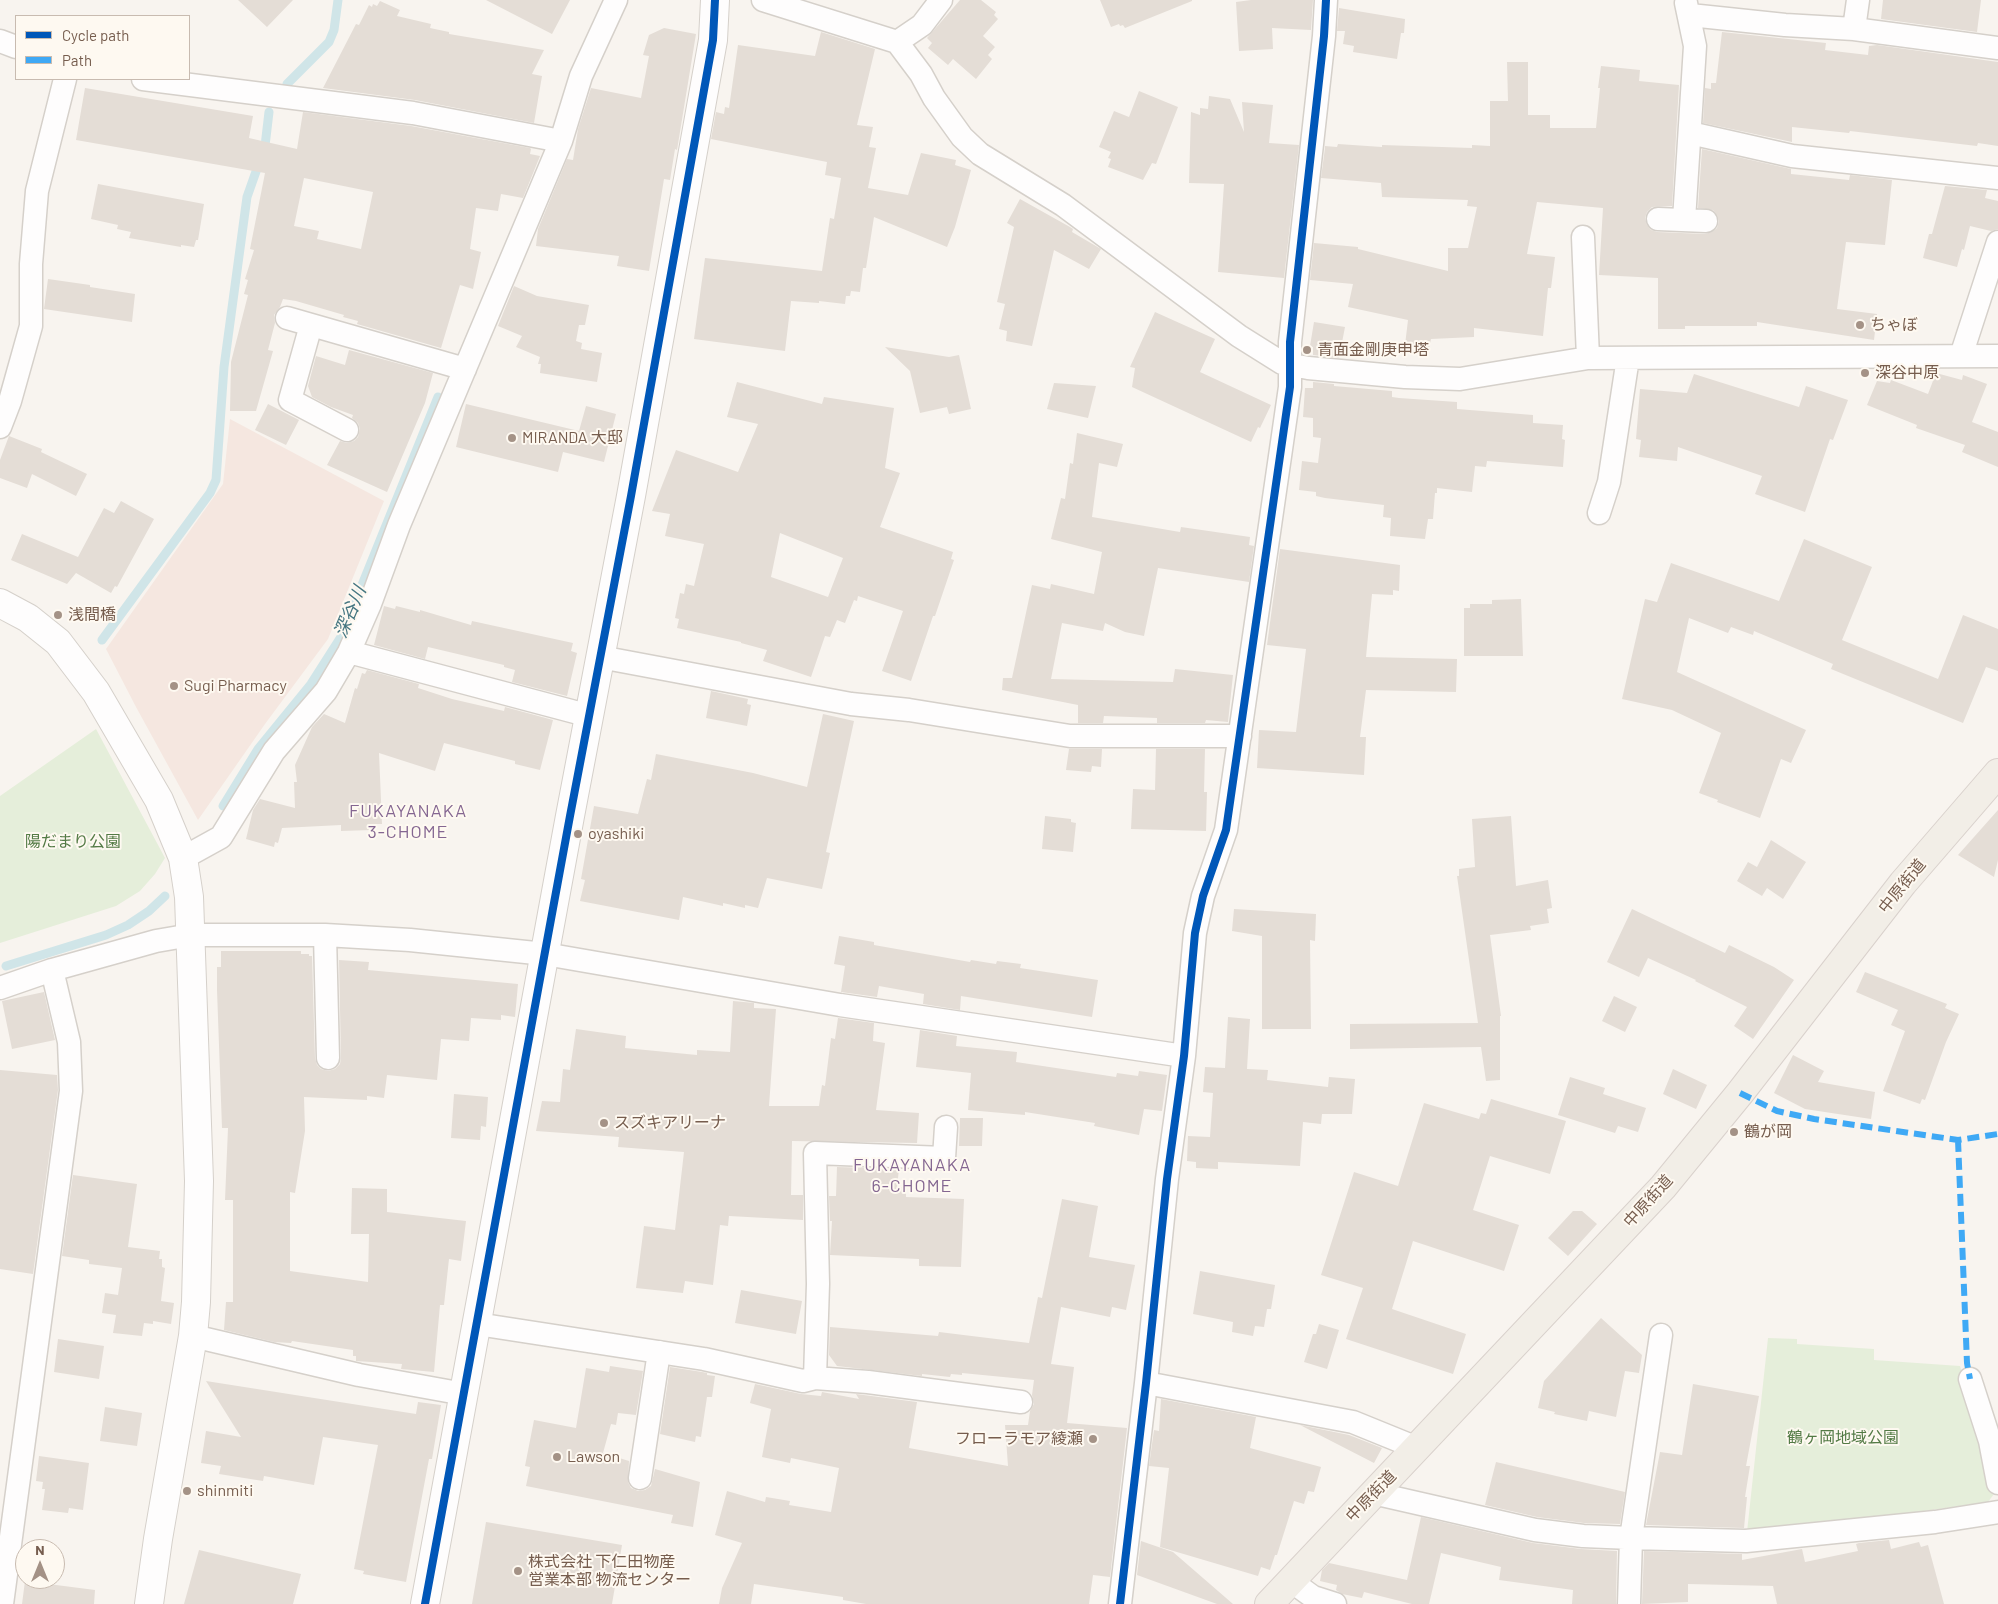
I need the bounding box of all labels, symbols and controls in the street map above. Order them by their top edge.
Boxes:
legend [15,15,190,80]
text: Cycle path [62,26,129,44]
text: Path [62,51,92,69]
place label: ちゃぼ [1870,315,1918,335]
marker: ちゃぼ [1854,319,1866,331]
place label: 青面金剛庚申塔 [1317,340,1429,360]
marker: 青面金剛庚申塔 [1301,344,1313,356]
place label: 深谷中原 [1875,363,1939,383]
marker: 深谷中原 [1859,367,1871,379]
place label: MIRANDA 大邸 [522,428,623,448]
marker: MIRANDA 大邸 [506,432,518,444]
water label: 深谷川 [330,583,370,641]
place label: 浅間橋 [68,605,116,625]
marker: 浅間橋 [52,609,64,621]
place label: Sugi Pharmacy [184,676,287,696]
marker: Sugi Pharmacy [168,680,180,692]
district label: FUKAYANAKA 3-CHOME [348,800,468,842]
place label: oyashiki [588,824,644,844]
marker: oyashiki [572,828,584,840]
park label: 陽だまり公園 [25,832,121,852]
street label: 中原街道 [1874,855,1930,917]
place label: スズキアリーナ [614,1113,726,1133]
marker: スズキアリーナ [598,1117,610,1129]
place label: 鶴が岡 [1744,1122,1792,1142]
marker: 鶴が岡 [1728,1126,1740,1138]
district label: FUKAYANAKA 6-CHOME [852,1154,972,1196]
street label: 中原街道 [1619,1171,1677,1231]
park label: 鶴ヶ岡地域公園 [1787,1428,1899,1448]
place label: フローラモア綾瀬 [955,1429,1083,1449]
marker: フローラモア綾瀬 [1087,1433,1099,1445]
place label: Lawson [567,1447,620,1467]
marker: Lawson [551,1451,563,1463]
street label: 中原街道 [1342,1466,1400,1526]
place label: shinmiti [197,1481,253,1501]
marker: shinmiti [181,1485,193,1497]
north arrow [15,1539,65,1589]
text: N [35,1541,45,1558]
place label: 株式会社 下仁田物産 営業本部 物流センター [528,1552,691,1590]
marker: 株式会社 下仁田物産 営業本部 物流センター [512,1565,524,1577]

